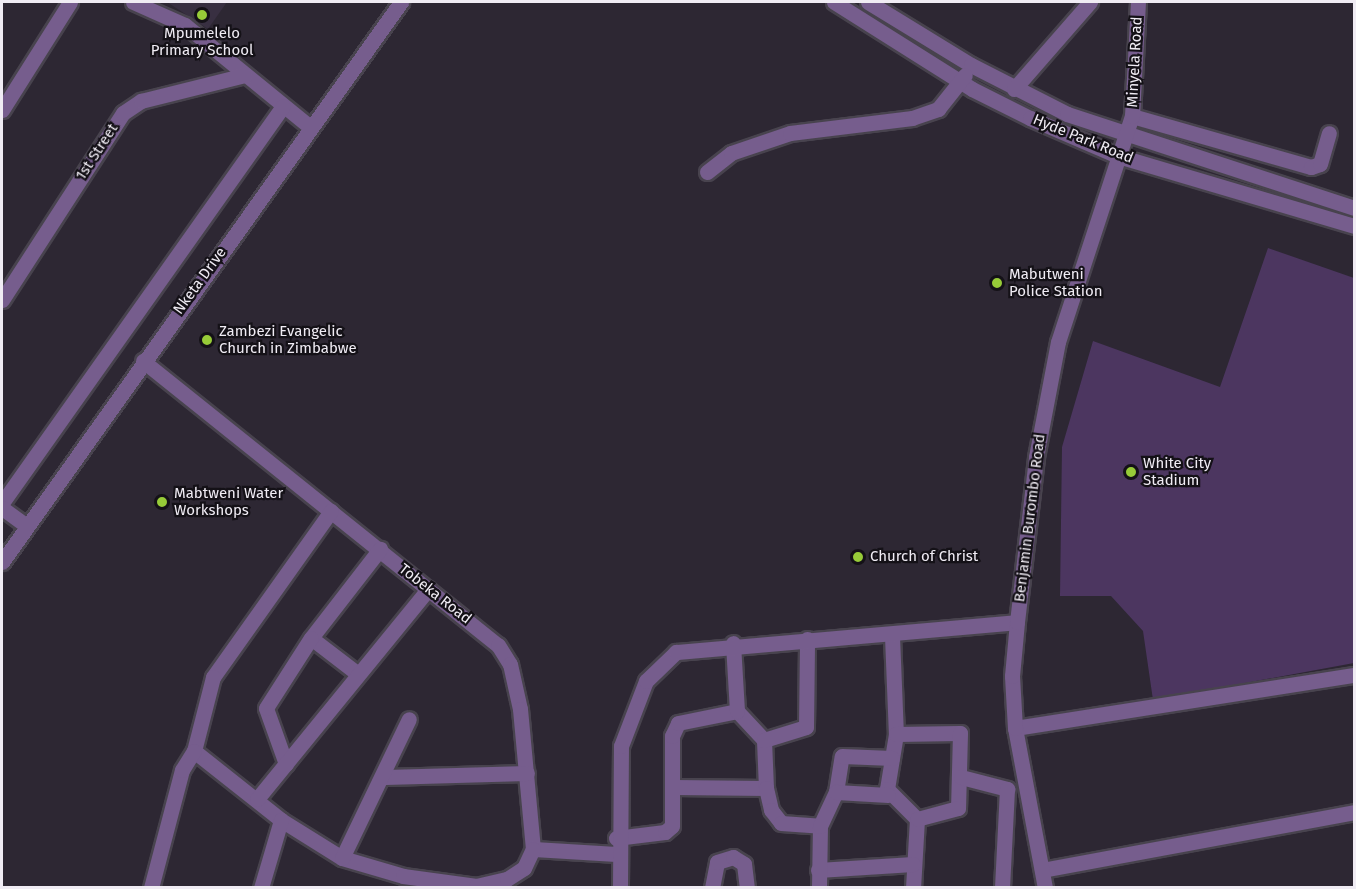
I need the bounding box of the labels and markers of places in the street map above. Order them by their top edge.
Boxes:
marker: Mpumelelo Primary School [195,8,209,22]
place label: Mpumelelo Primary School [151,24,253,59]
place label: Mabutweni Police Station [1009,265,1103,300]
marker: Mabutweni Police Station [990,276,1004,290]
place label: Zambezi Evangelic Church in Zimbabwe [219,322,357,357]
marker: Zambezi Evangelic Church in Zimbabwe [200,333,214,347]
place label: White City Stadium [1143,454,1211,489]
marker: White City Stadium [1124,465,1138,479]
place label: Mabtweni Water Workshops [174,484,283,519]
marker: Mabtweni Water Workshops [155,495,169,509]
place label: Church of Christ [870,548,978,566]
marker: Church of Christ [851,550,865,564]

